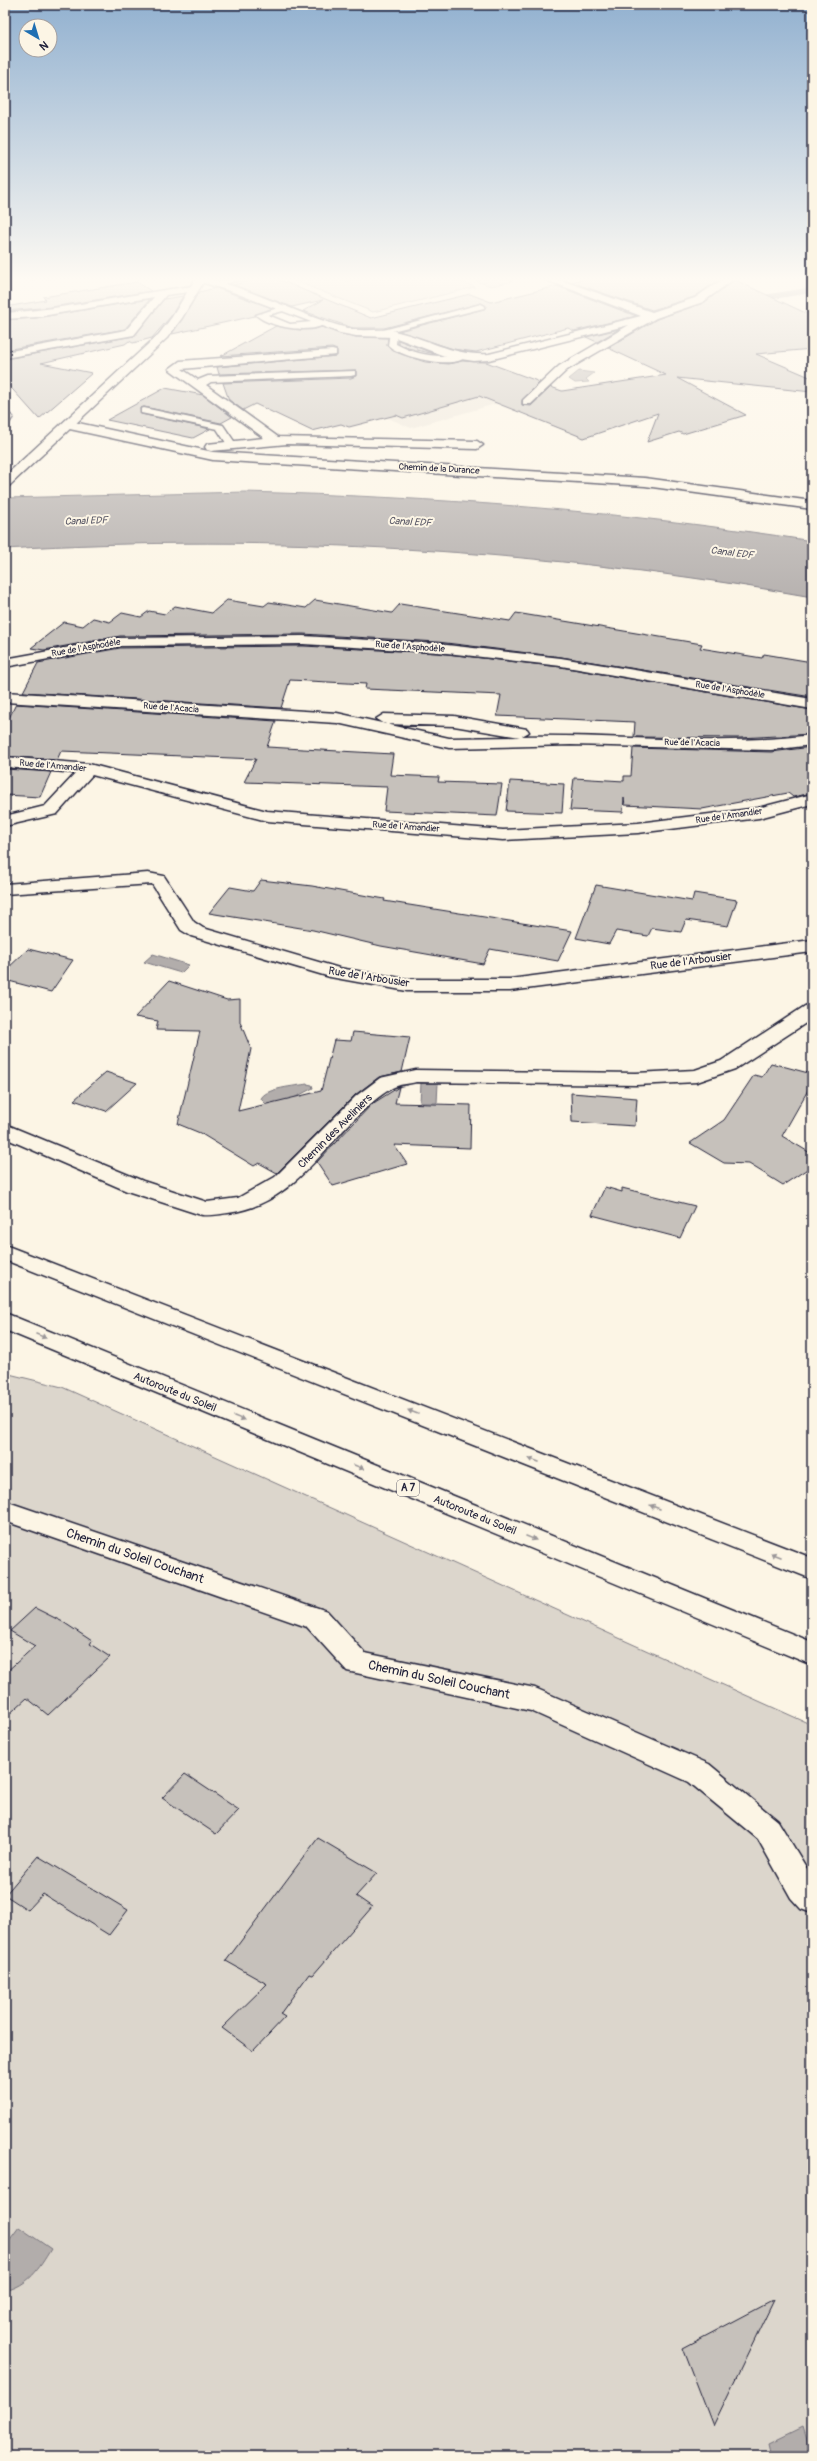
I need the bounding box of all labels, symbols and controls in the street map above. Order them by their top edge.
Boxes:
north arrow [18,18,58,58]
text: N [36,38,51,53]
street label: Chemin de la Durance [398,461,480,477]
water label: Canal EDF [64,514,110,528]
water label: Canal EDF [388,515,434,529]
water label: Canal EDF [710,544,756,562]
street label: Rue de l'Asphodèle [51,636,122,659]
street label: Rue de l'Asphodèle [375,639,446,655]
street label: Rue de l'Asphodèle [695,679,766,701]
street label: Rue de l'Acacia [143,701,199,715]
street label: Rue de l'Acacia [664,737,720,749]
street label: Rue de l'Amandier [19,758,88,774]
street label: Rue de l'Amandier [695,806,764,826]
street label: Rue de l'Amandier [372,819,441,835]
street label: Rue de l'Arbousier [650,950,733,972]
street label: Rue de l'Arbousier [328,964,411,990]
street label: Chemin des Aveliniers [295,1091,375,1171]
one-way arrow [35,1334,47,1340]
street label: Autoroute du Soleil [132,1369,218,1415]
one-way arrow [406,1409,418,1415]
one-way arrow [233,1415,245,1421]
one-way arrow [527,1456,539,1462]
one-way arrow [353,1465,365,1471]
road number: A 7 [397,1480,419,1496]
street label: Autoroute du Soleil [432,1492,518,1538]
one-way arrow [648,1504,660,1510]
street label: Chemin du Soleil Couchant [64,1525,207,1587]
one-way arrow [525,1535,536,1541]
one-way arrow [769,1551,781,1557]
street label: Chemin du Soleil Couchant [367,1657,512,1703]

